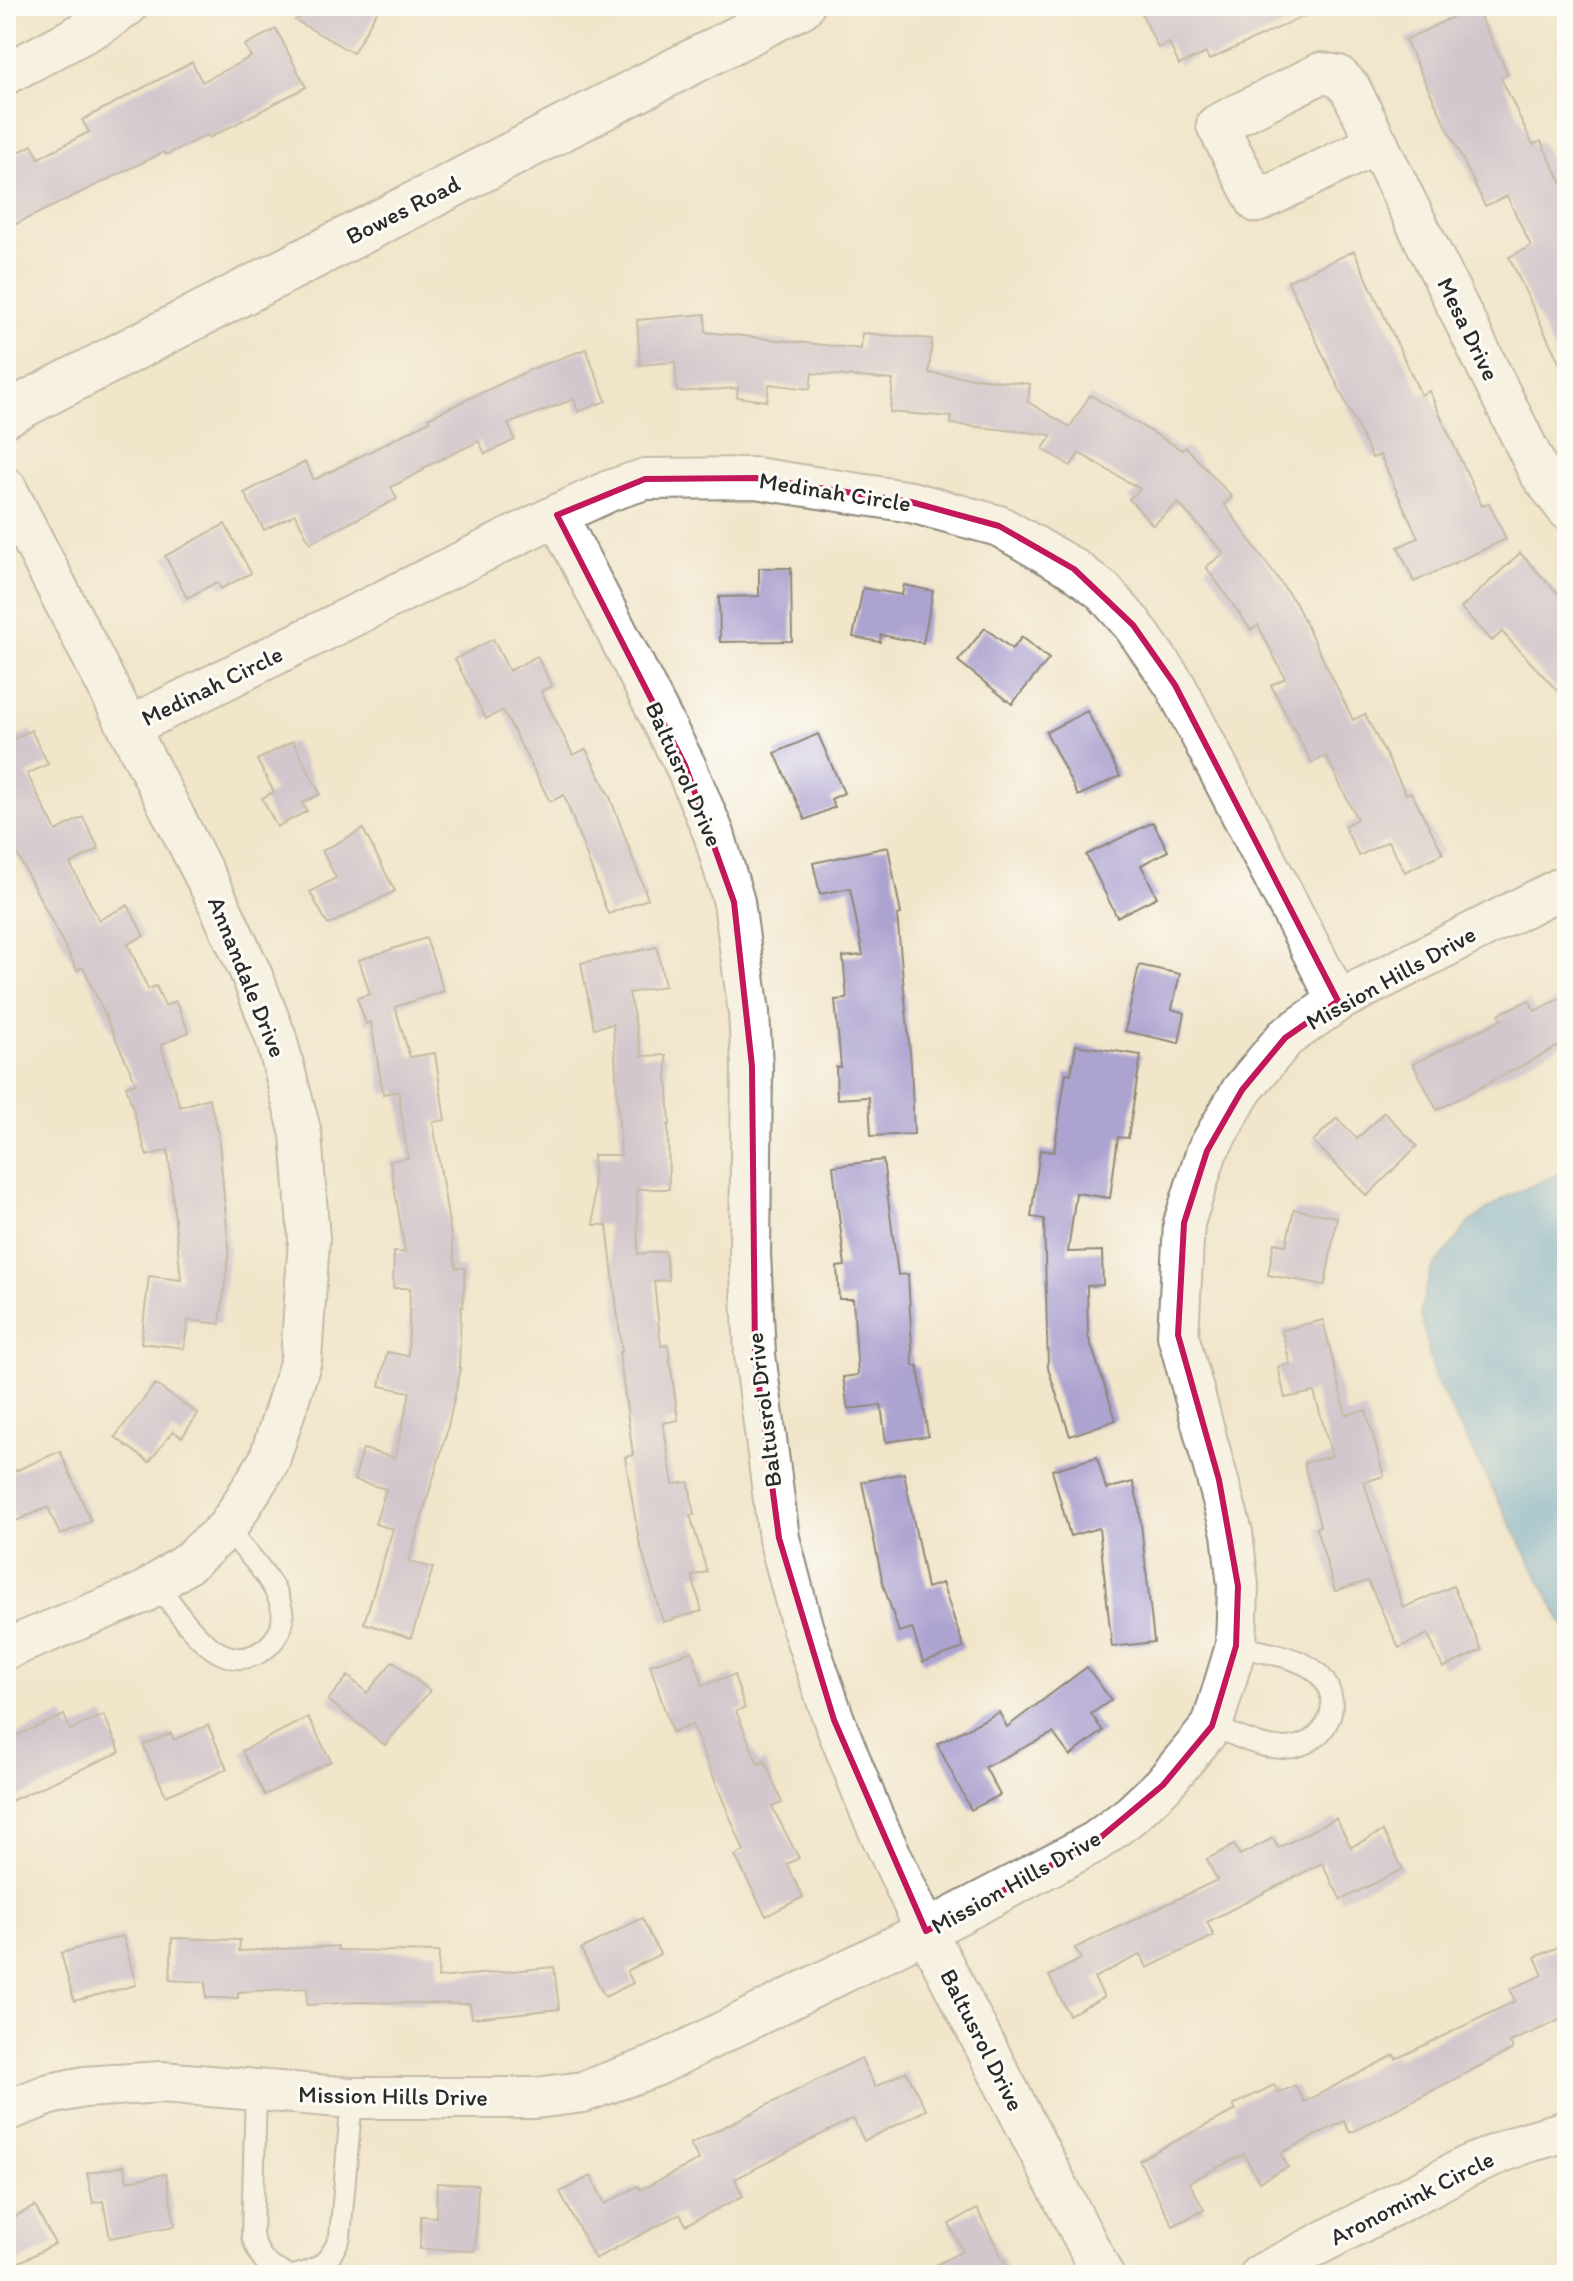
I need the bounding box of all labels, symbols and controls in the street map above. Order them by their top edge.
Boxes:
street label: Bowes Road [341,168,465,251]
street label: Mesa Drive [1431,272,1506,385]
street label: Medinah Circle [757,465,913,518]
street label: Medinah Circle [137,639,287,732]
street label: Baltusrol Drive [640,697,729,851]
street label: Annandale Drive [202,892,293,1061]
street label: Mission Hills Drive [1301,919,1481,1036]
street label: Baltusrol Drive [740,1331,787,1489]
street label: Mission Hills Drive [926,1823,1106,1940]
street label: Baltusrol Drive [934,1964,1031,2116]
street label: Mission Hills Drive [298,2079,488,2112]
street label: Aronomink Circle [1325,2144,1499,2251]

